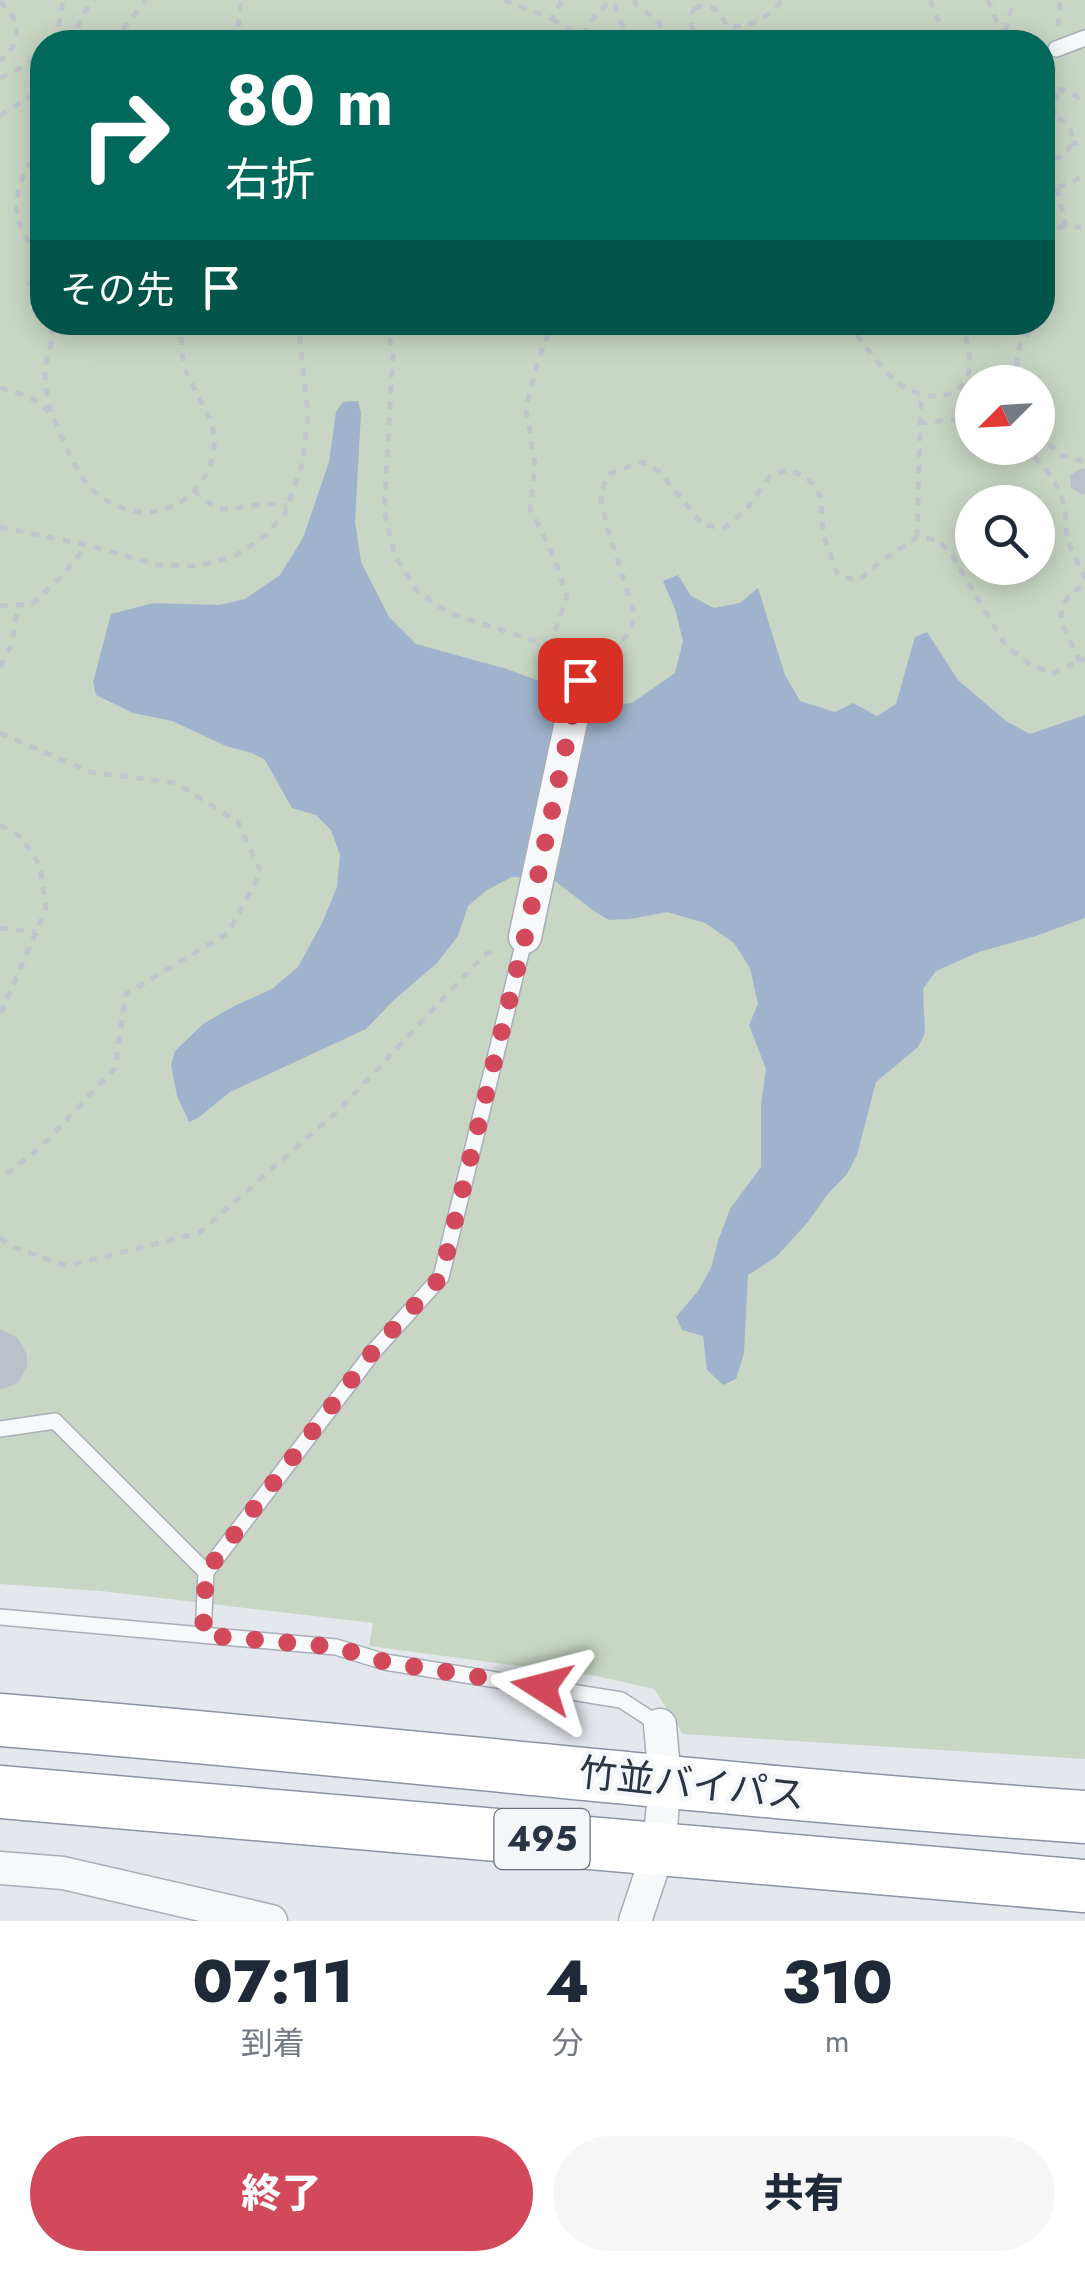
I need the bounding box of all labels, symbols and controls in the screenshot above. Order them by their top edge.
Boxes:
text: 80 m [225,50,394,151]
icon: right [60,70,190,200]
text: 右折 [225,147,315,212]
icon: arrive [194,260,249,315]
text: その先 [60,262,174,317]
north arrow [955,365,1055,465]
map controls [955,365,1055,585]
button: search [955,485,1055,585]
pin [538,638,623,723]
icon: arrive [553,653,608,708]
position arrow [490,1635,594,1739]
street label: 竹並バイパス [576,1744,808,1823]
road number: 495 [494,1809,590,1869]
text: 07:11 [192,1938,354,2025]
text: 4 [546,1938,590,2025]
text: 310 [782,1939,893,2026]
text: m [825,2018,850,2064]
text: 到着 [241,2020,305,2066]
text: 分 [552,2020,584,2066]
button: 終了 [30,2136,533,2251]
button: 共有 [553,2136,1055,2251]

